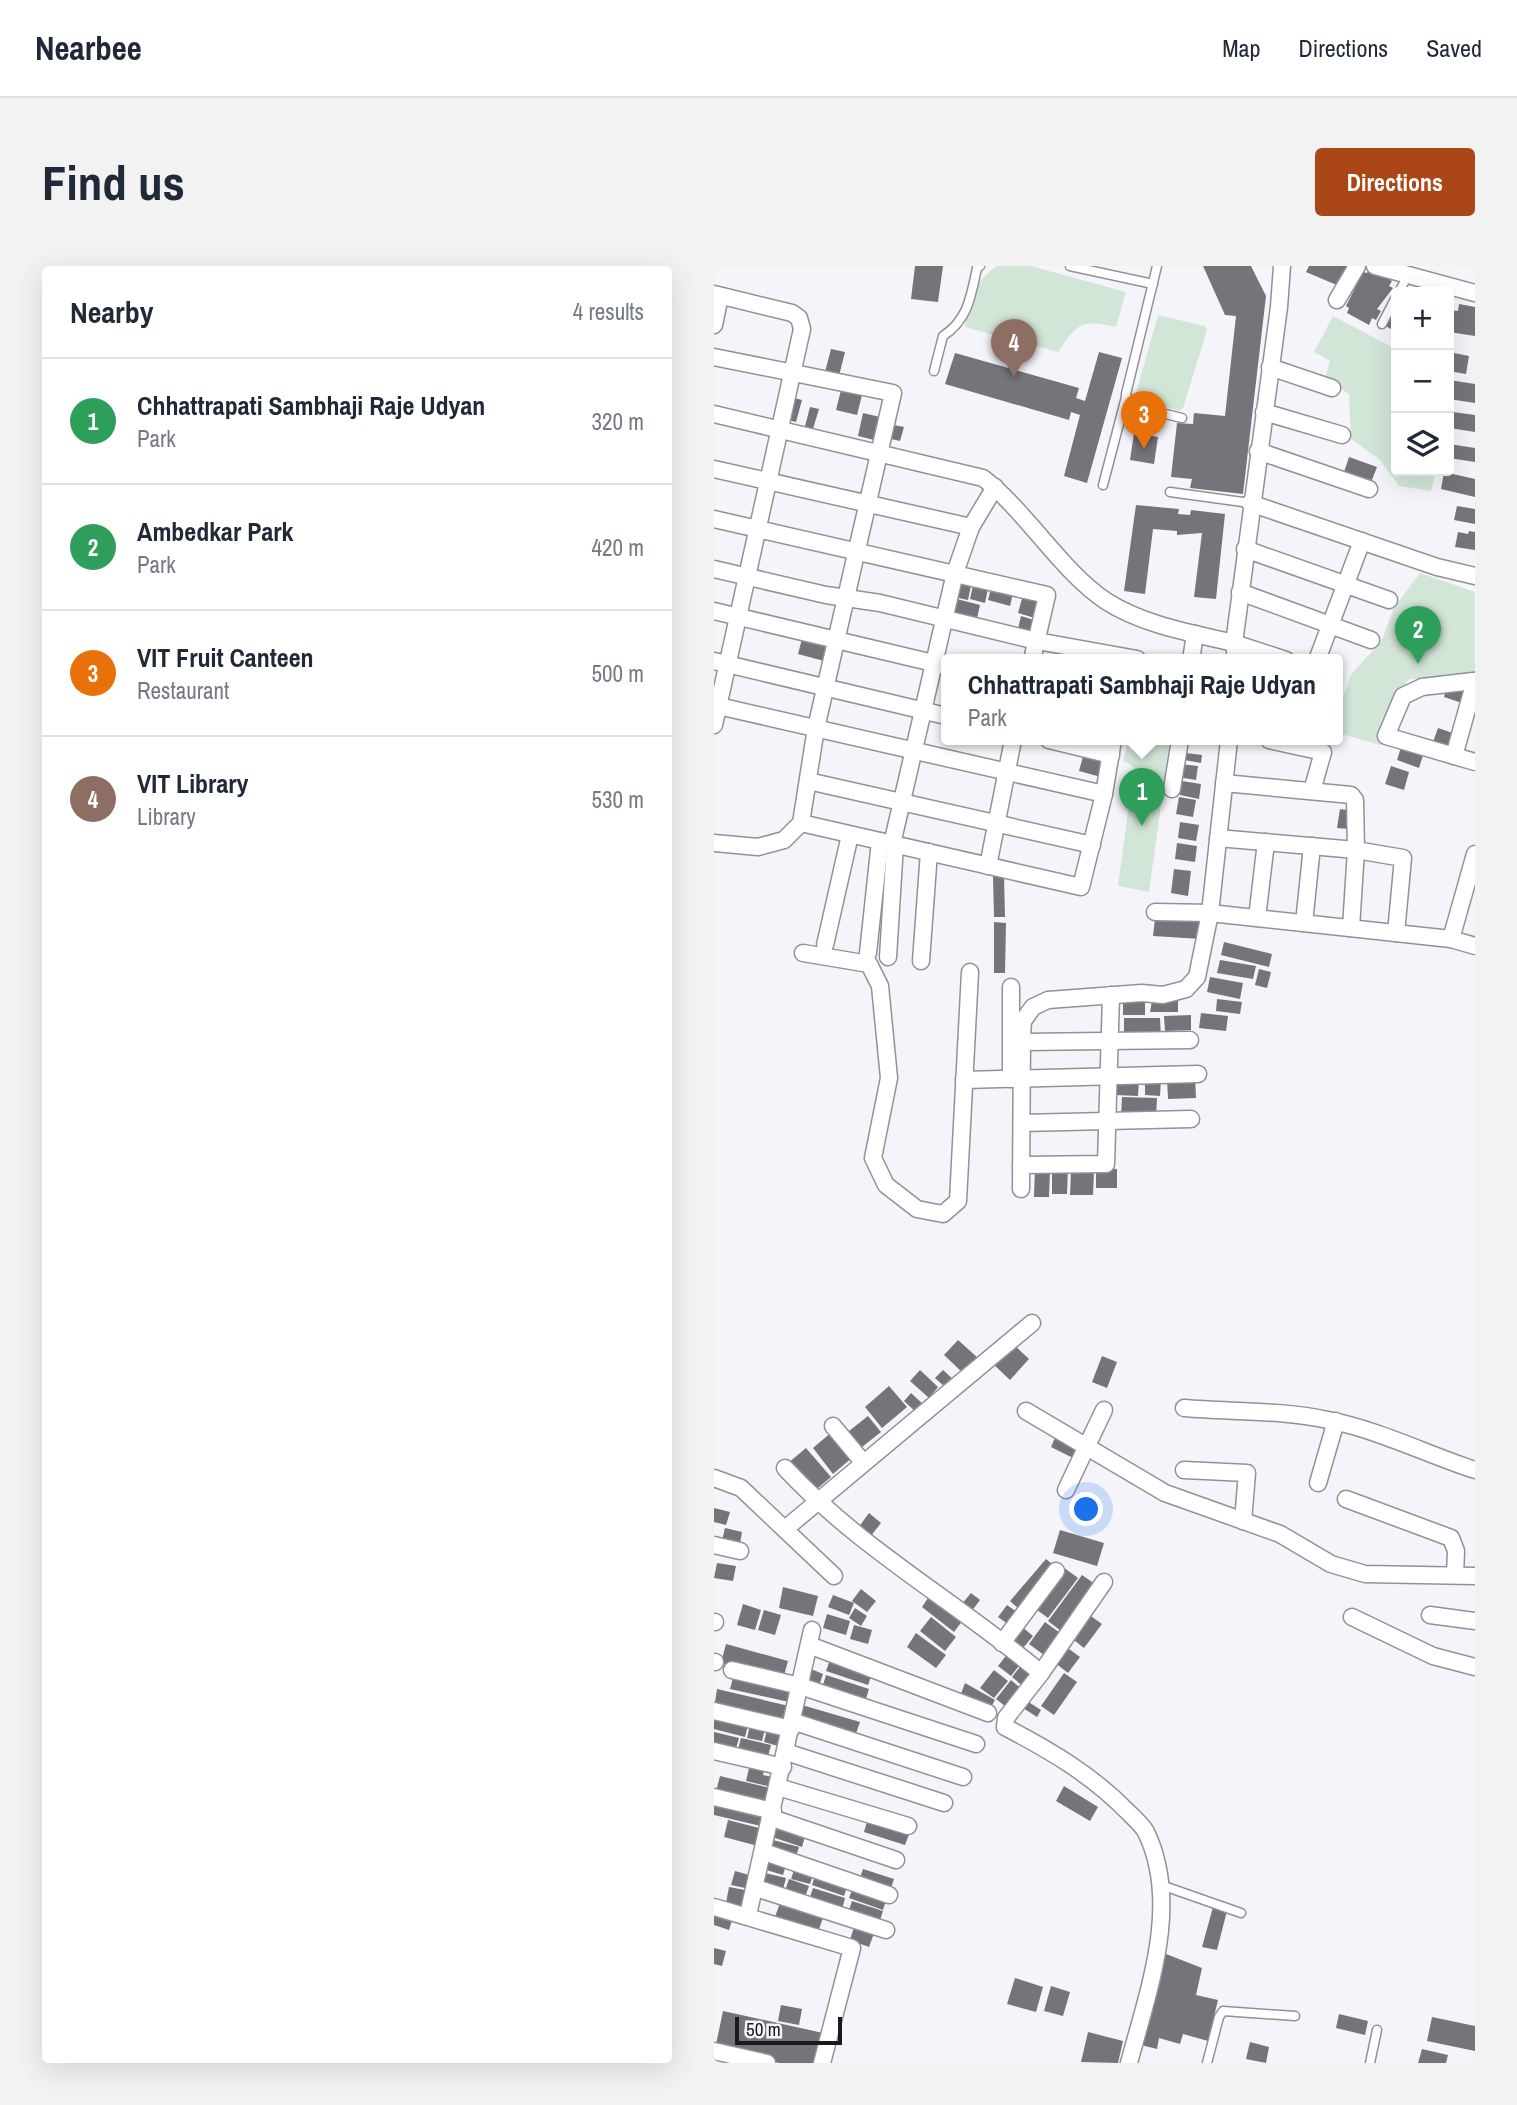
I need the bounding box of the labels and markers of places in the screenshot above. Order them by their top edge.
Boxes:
pin: 4 [991,319,1037,377]
pin: 3 [1121,391,1167,449]
pin: 2 [1395,606,1441,664]
pin: 1 [1119,768,1165,826]

